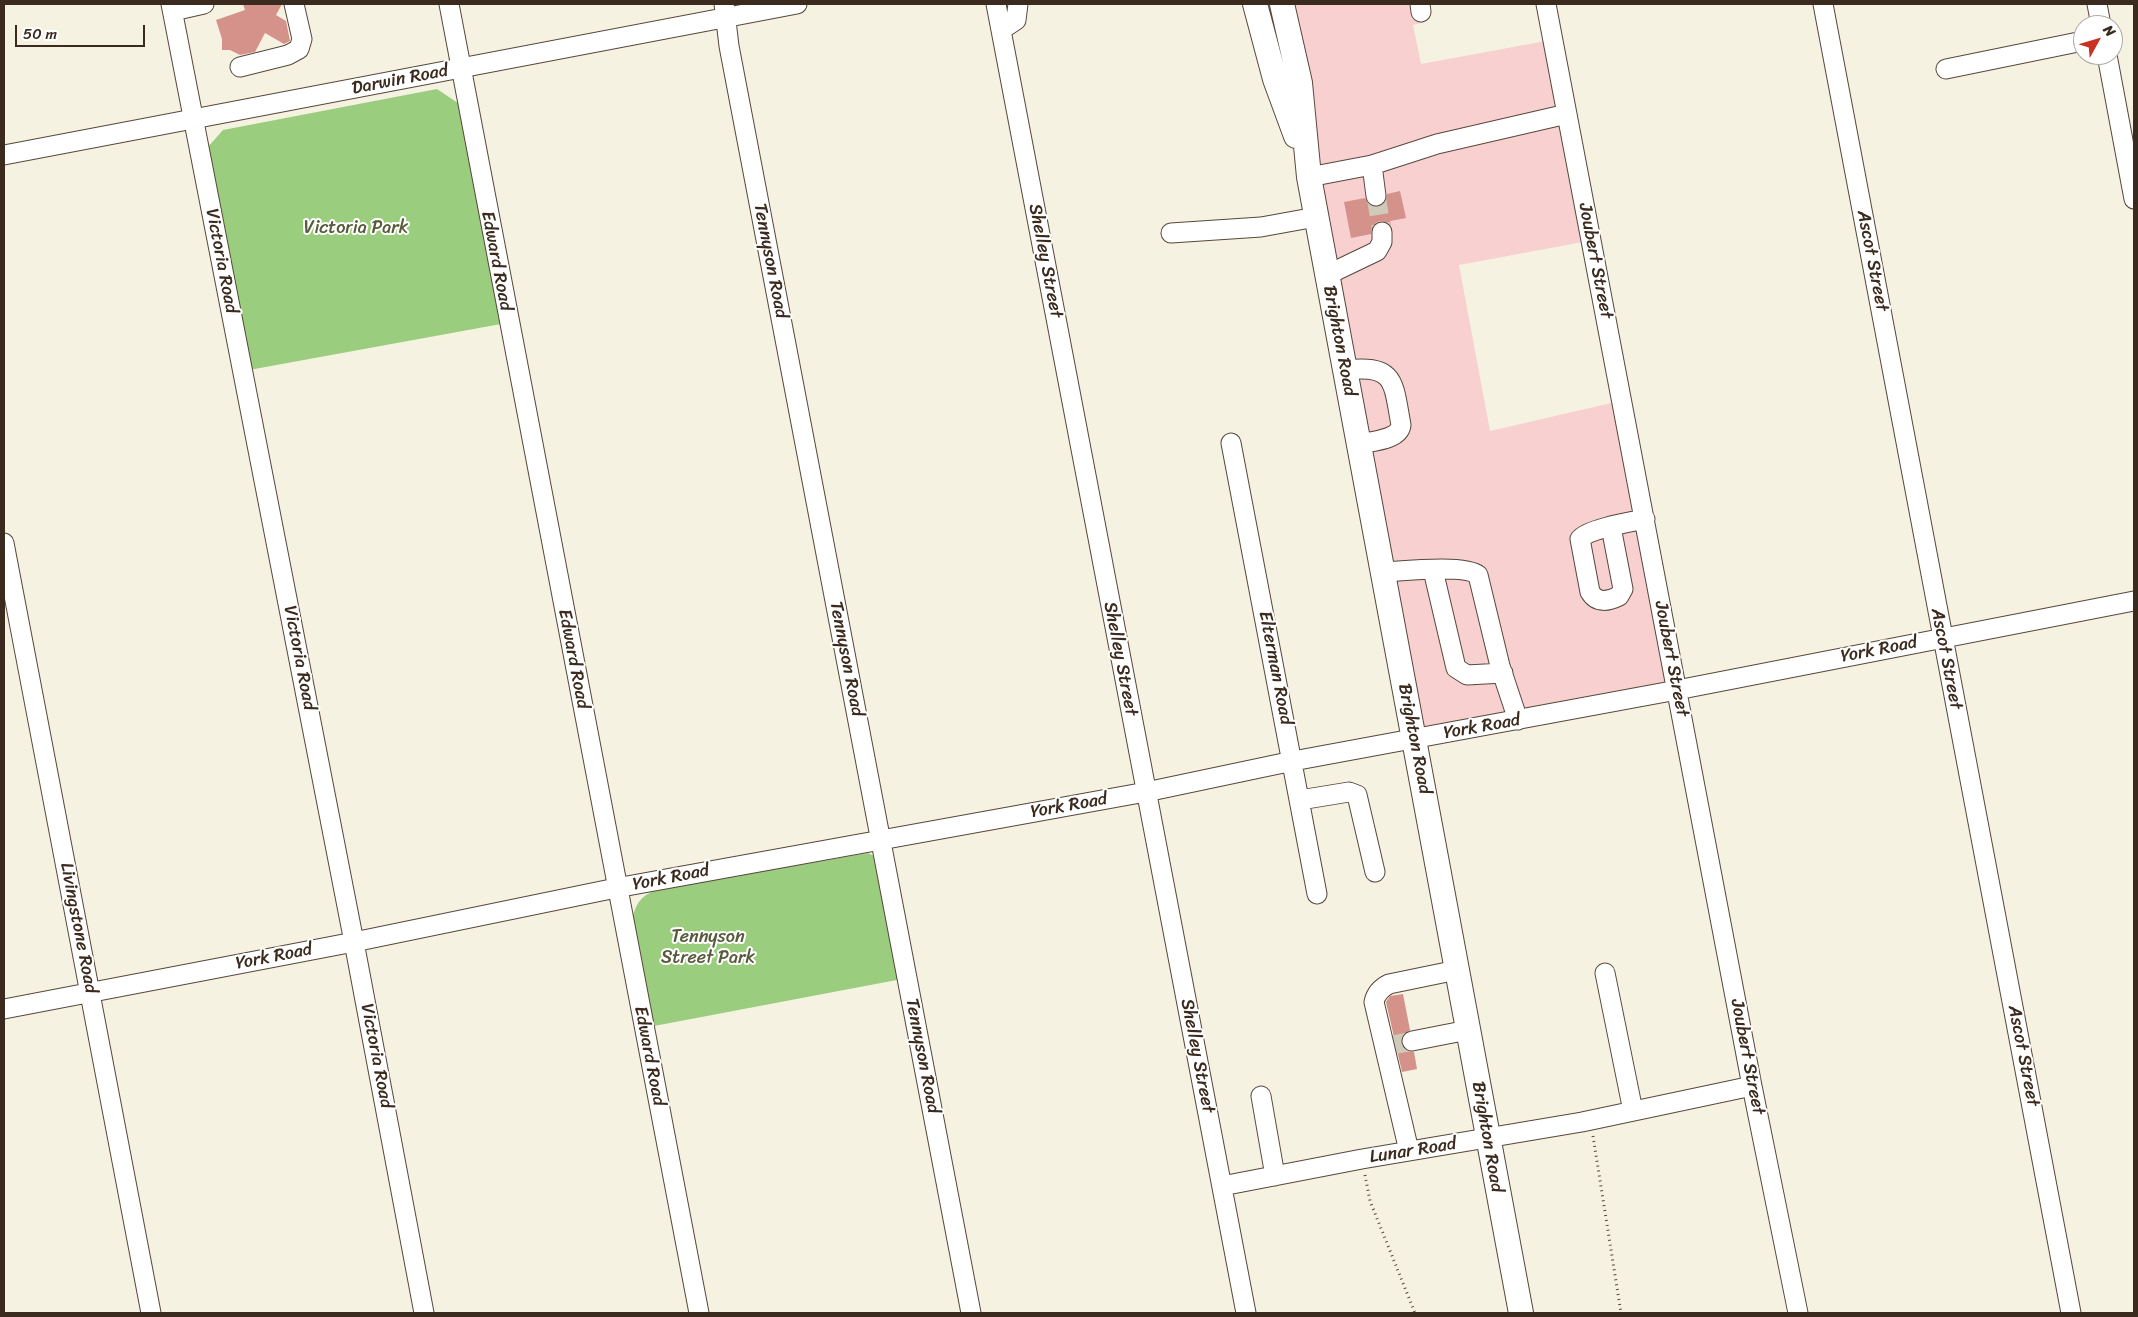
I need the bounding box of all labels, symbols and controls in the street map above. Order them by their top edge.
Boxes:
scale bar [18,15,148,47]
north arrow [2073,15,2123,65]
text: N [2096,19,2122,43]
text: 50 m [23,21,57,47]
street label: Darwin Road [350,60,450,100]
street label: Joubert Street [1573,201,1617,321]
street label: Tennyson Road [748,202,792,320]
street label: Shelley Street [1023,202,1067,320]
street label: Victoria Road [200,207,242,315]
street label: Edward Road [476,209,516,313]
street label: Ascot Street [1852,209,1892,313]
park label: Victoria Park [304,217,408,239]
street label: Brighton Road [1318,284,1360,398]
street label: Joubert Street [1649,599,1693,719]
street label: Tennyson Road [824,600,868,718]
street label: Shelley Street [1098,600,1142,718]
street label: Victoria Road [278,604,320,712]
street label: Edward Road [553,607,593,711]
street label: Ascot Street [1926,607,1966,711]
street label: Elterman Road [1253,609,1297,727]
street label: York Road [1839,632,1919,668]
street label: Brighton Road [1393,682,1435,796]
street label: York Road [1442,710,1522,744]
street label: York Road [1029,789,1109,823]
street label: York Road [631,860,711,896]
street label: Livingstone Road [55,861,101,995]
park label: Tennyson Street Park [661,926,755,969]
street label: York Road [234,939,314,975]
street label: Tennyson Road [900,997,944,1115]
street label: Shelley Street [1175,997,1219,1115]
street label: Joubert Street [1725,997,1769,1117]
street label: Victoria Road [355,1002,397,1110]
street label: Edward Road [629,1004,669,1108]
street label: Ascot Street [2003,1004,2043,1108]
street label: Brighton Road [1467,1080,1507,1194]
street label: Lunar Road [1368,1134,1458,1168]

